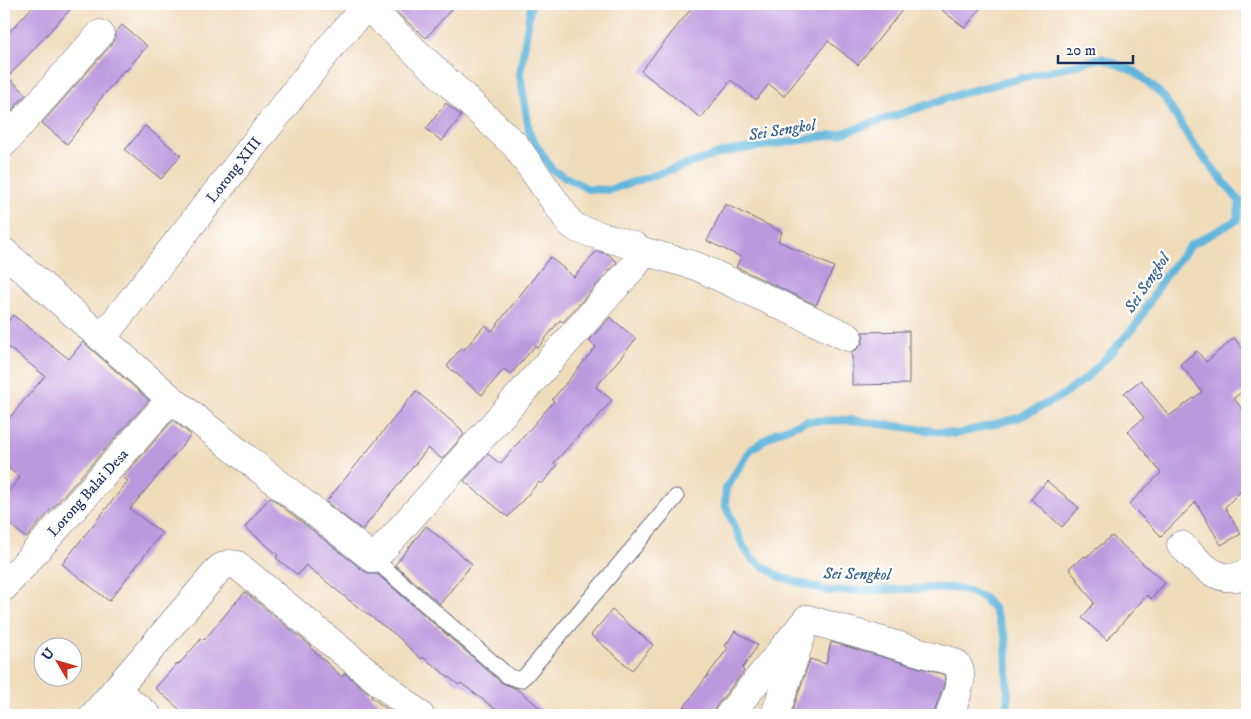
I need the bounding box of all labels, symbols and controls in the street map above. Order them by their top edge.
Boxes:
scale bar [1058,32,1134,64]
text: 20 m [1066,41,1096,60]
water label: Sei Sengkol [746,115,819,145]
street label: Lorong XIII [202,133,266,207]
water label: Sei Sengkol [1119,248,1175,317]
street label: Lorong Balai Desa [44,445,133,541]
water label: Sei Sengkol [822,563,893,585]
north arrow [32,636,82,686]
text: U [38,645,59,664]

